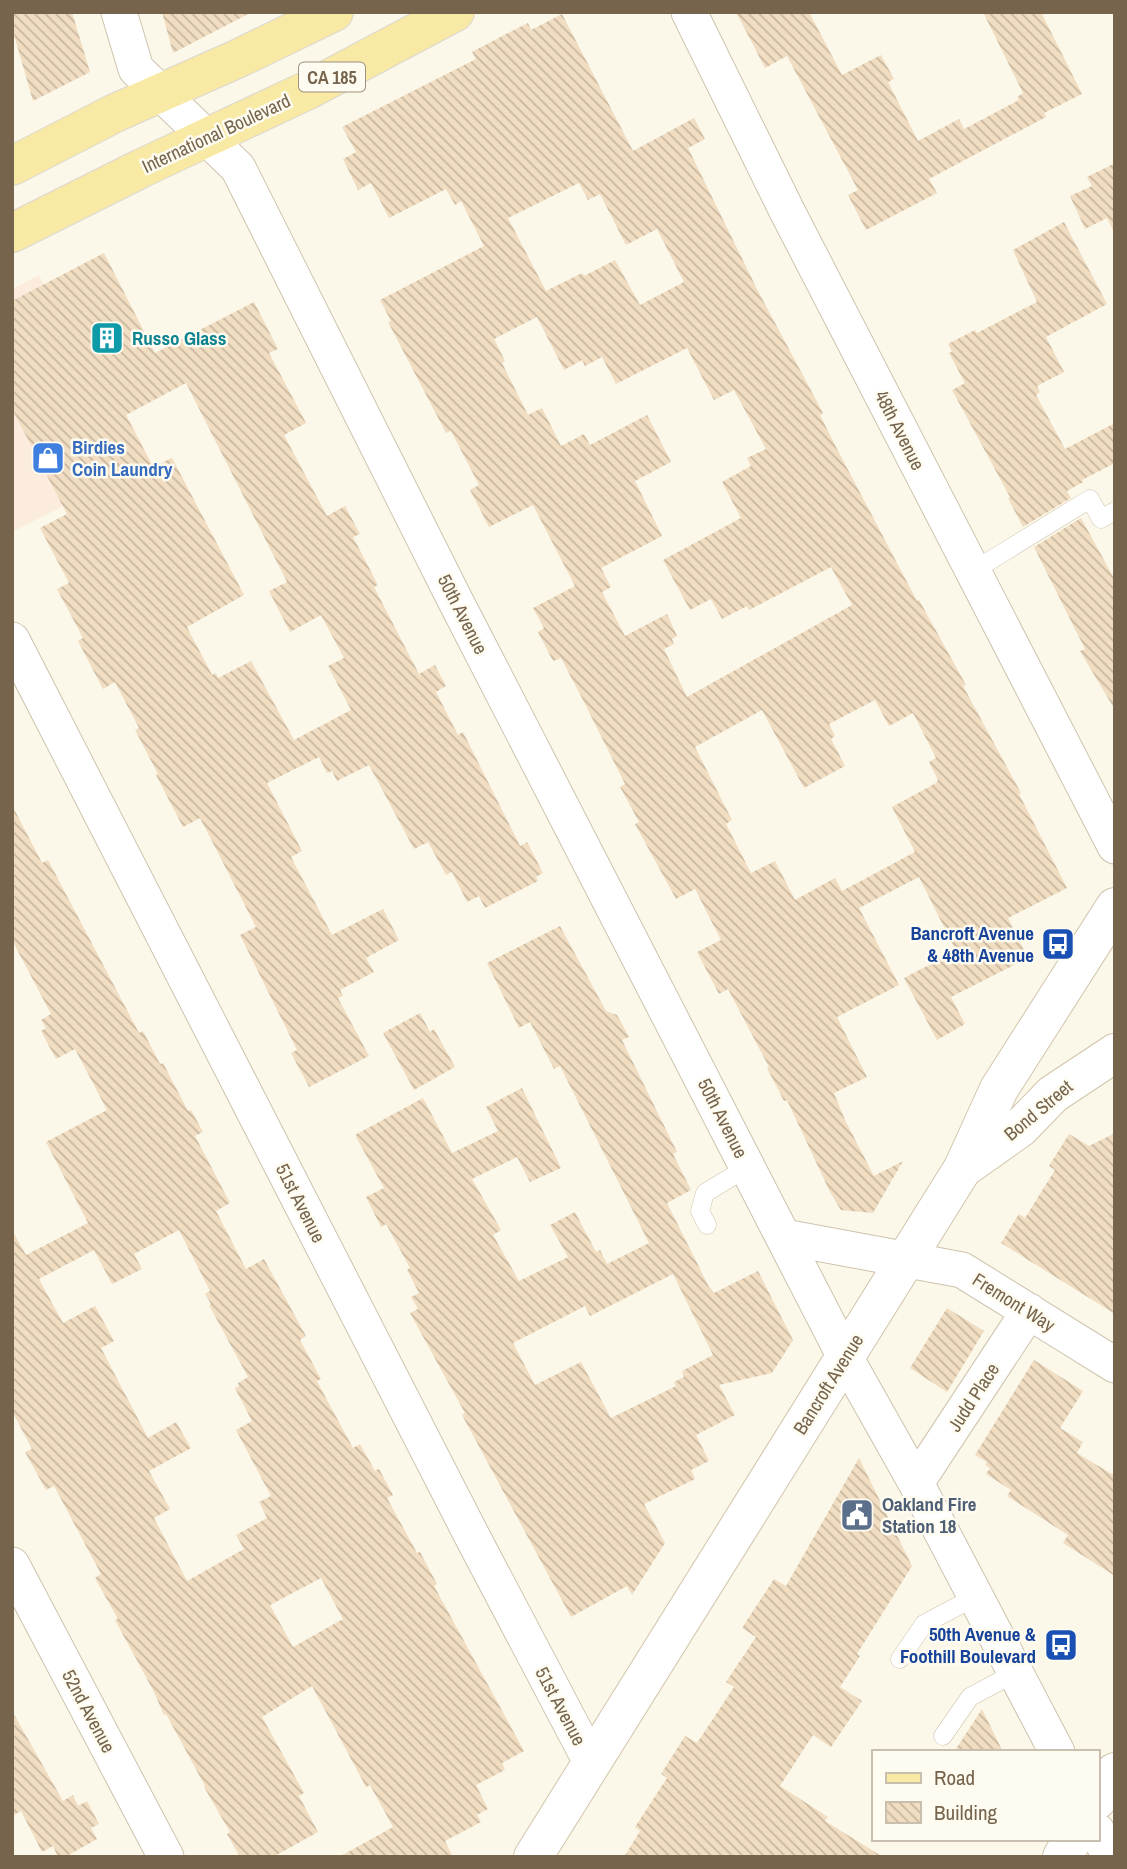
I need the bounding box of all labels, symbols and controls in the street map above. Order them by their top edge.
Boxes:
road number: CA 185 [299,62,365,92]
street label: International Boulevard [137,87,295,179]
building icon: Russo Glass [88,319,126,357]
place label: Russo Glass [132,325,226,351]
street label: 48th Avenue [869,386,931,474]
place label: Birdies Coin Laundry [72,434,173,482]
shop icon: Birdies Coin Laundry [29,439,67,477]
street label: 50th Avenue [432,570,494,658]
place label: Bancroft Avenue & 48th Avenue [910,920,1034,968]
bus stop icon: Bancroft Avenue & 48th Avenue [1039,925,1077,963]
street label: Bond Street [998,1073,1078,1146]
street label: 50th Avenue [692,1074,754,1162]
street label: 51st Avenue [270,1159,332,1247]
street label: Fremont Way [968,1266,1060,1338]
street label: Bancroft Avenue [787,1329,869,1439]
street label: Judd Place [941,1358,1005,1436]
place label: Oakland Fire Station 18 [882,1491,977,1539]
public building icon: Oakland Fire Station 18 [838,1496,876,1534]
place label: 50th Avenue & Foothill Boulevard [900,1621,1036,1669]
bus stop icon: 50th Avenue & Foothill Boulevard [1042,1626,1080,1664]
street label: 51st Avenue [529,1662,593,1750]
street label: 52nd Avenue [56,1665,122,1757]
legend [872,1750,1099,1841]
text: Road [934,1763,975,1792]
text: Building [934,1798,998,1827]

